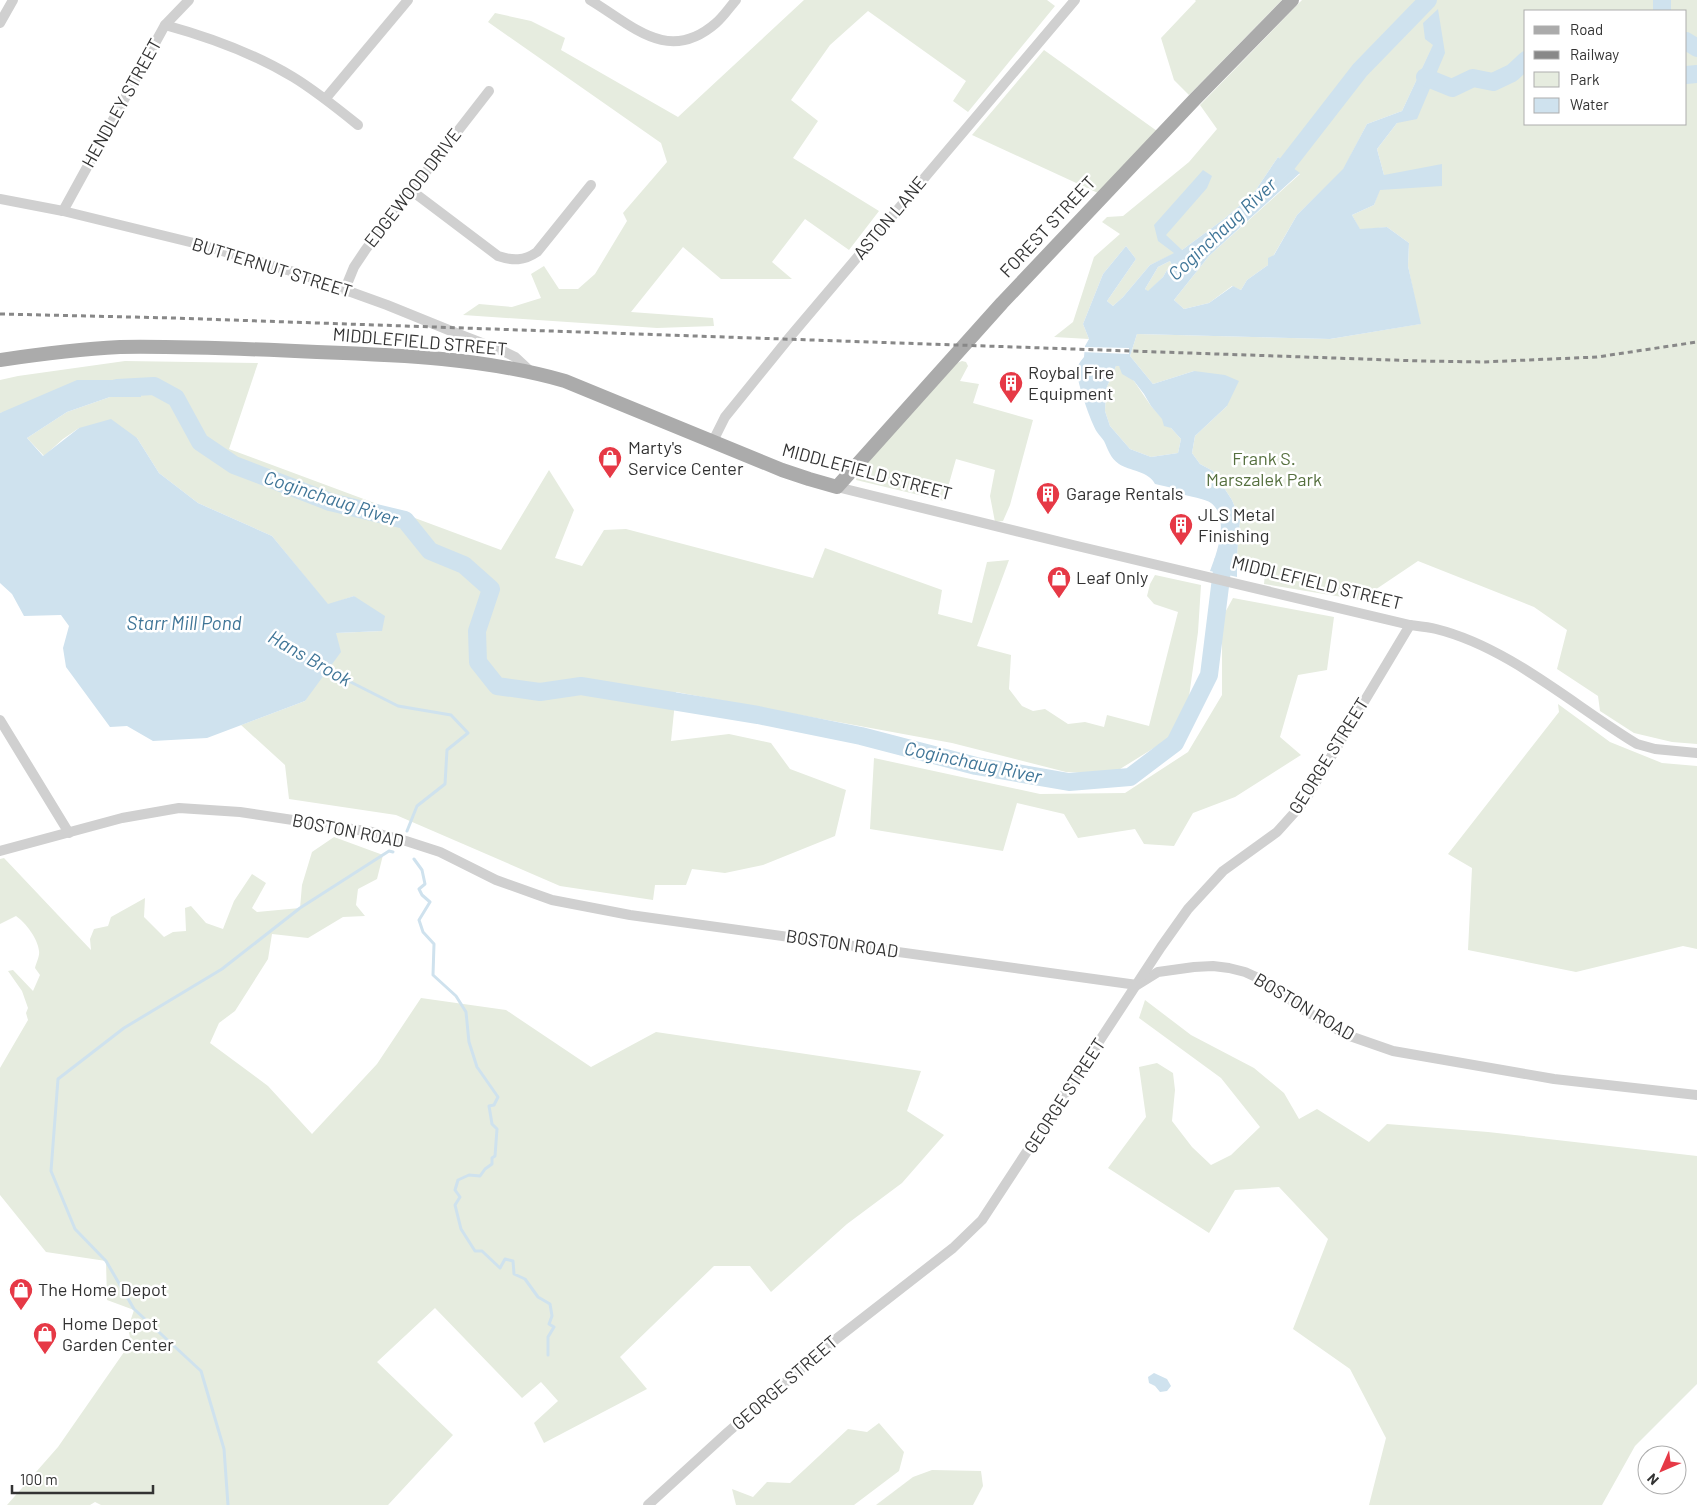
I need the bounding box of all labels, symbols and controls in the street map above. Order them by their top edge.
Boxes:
legend [1524,10,1687,125]
text: Road [1570,20,1603,38]
street label: HENDLEY STREET [77,34,166,171]
text: Railway [1570,45,1619,63]
text: Park [1570,70,1600,88]
text: Water [1570,95,1609,113]
street label: EDGEWOOD DRIVE [359,124,465,251]
street label: ASTON LANE [848,171,930,263]
street label: FOREST STREET [995,171,1100,282]
water label: Coginchaug River [1163,172,1281,285]
street label: BUTTERNUT STREET [189,232,355,302]
street label: MIDDLEFIELD STREET [332,322,508,360]
place label: Roybal Fire Equipment [1028,361,1114,404]
building icon: Roybal Fire Equipment [998,370,1024,404]
place label: Marty's Service Center [628,436,744,479]
street label: MIDDLEFIELD STREET [780,438,955,504]
shop icon: Marty's Service Center [597,445,623,479]
park label: Frank S. Marszalek Park [1206,447,1322,490]
water label: Coginchaug River [261,465,402,530]
building icon: Garage Rentals [1035,481,1061,515]
place label: Garage Rentals [1066,482,1183,504]
place label: JLS Metal Finishing [1198,503,1275,546]
building icon: JLS Metal Finishing [1168,512,1194,546]
street label: MIDDLEFIELD STREET [1230,550,1405,614]
shop icon: Leaf Only [1046,565,1072,599]
place label: Leaf Only [1076,566,1148,588]
water label: Starr Mill Pond [126,611,242,634]
water label: Hans Brook [265,625,357,691]
street label: GEORGE STREET [1284,693,1373,818]
water label: Coginchaug River [902,736,1045,788]
street label: BOSTON ROAD [291,808,406,852]
street label: BOSTON ROAD [785,924,900,962]
street label: BOSTON ROAD [1250,968,1359,1045]
street label: GEORGE STREET [1019,1034,1110,1157]
shop icon: The Home Depot [8,1277,34,1311]
place label: The Home Depot [38,1278,167,1300]
place label: Home Depot Garden Center [62,1312,174,1355]
shop icon: Home Depot Garden Center [32,1321,58,1355]
street label: GEORGE STREET [727,1330,842,1434]
north arrow [1637,1445,1687,1495]
scale bar [12,1462,154,1494]
text: 100 m [20,1470,58,1488]
text: N [1643,1470,1662,1489]

